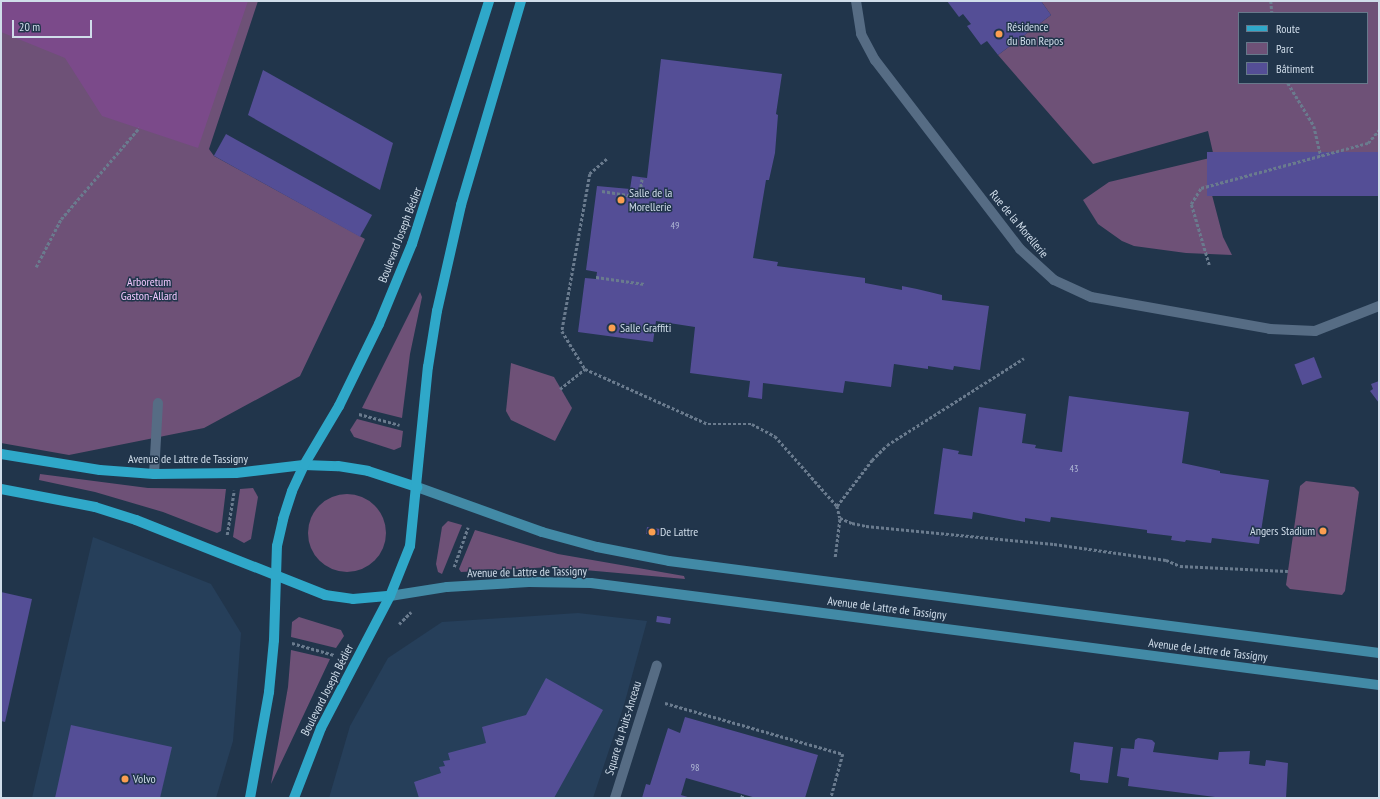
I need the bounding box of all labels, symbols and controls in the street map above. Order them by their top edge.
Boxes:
scale bar [14,12,94,38]
legend [1238,12,1368,84]
text: 20 m [19,19,40,34]
place label: Résidence du Bon Repos [1007,20,1063,48]
text: Route [1276,21,1300,36]
marker: Résidence du Bon Repos [994,29,1004,39]
text: Parc [1276,41,1293,56]
text: Bâtiment [1276,61,1314,76]
street label: Boulevard Joseph Bédier [375,185,425,285]
place label: Salle de la Morellerie [629,186,672,214]
street label: Rue de la Morellerie [987,187,1051,261]
marker: Salle de la Morellerie [616,195,626,205]
house number: 49 [671,220,679,232]
park label: Arboretum Gaston-Allard [121,275,177,303]
place label: Salle Graffiti [620,321,671,335]
marker: Salle Graffiti [607,323,617,333]
street label: Avenue de Lattre de Tassigny [128,452,248,466]
house number: 43 [1070,463,1078,475]
place label: Angers Stadium [1250,524,1315,538]
place label: De Lattre [660,525,698,539]
marker: Angers Stadium [1318,526,1328,536]
marker: De Lattre [647,527,657,537]
street label: Avenue de Lattre de Tassigny [467,564,587,580]
street label: Avenue de Lattre de Tassigny [827,594,947,622]
street label: Avenue de Lattre de Tassigny [1148,636,1268,664]
street label: Boulevard Joseph Bédier [298,642,356,738]
street label: Square du Puits-Anceau [602,679,644,777]
house number: 98 [691,762,699,774]
place label: Volvo [133,772,156,786]
marker: Volvo [120,774,130,784]

